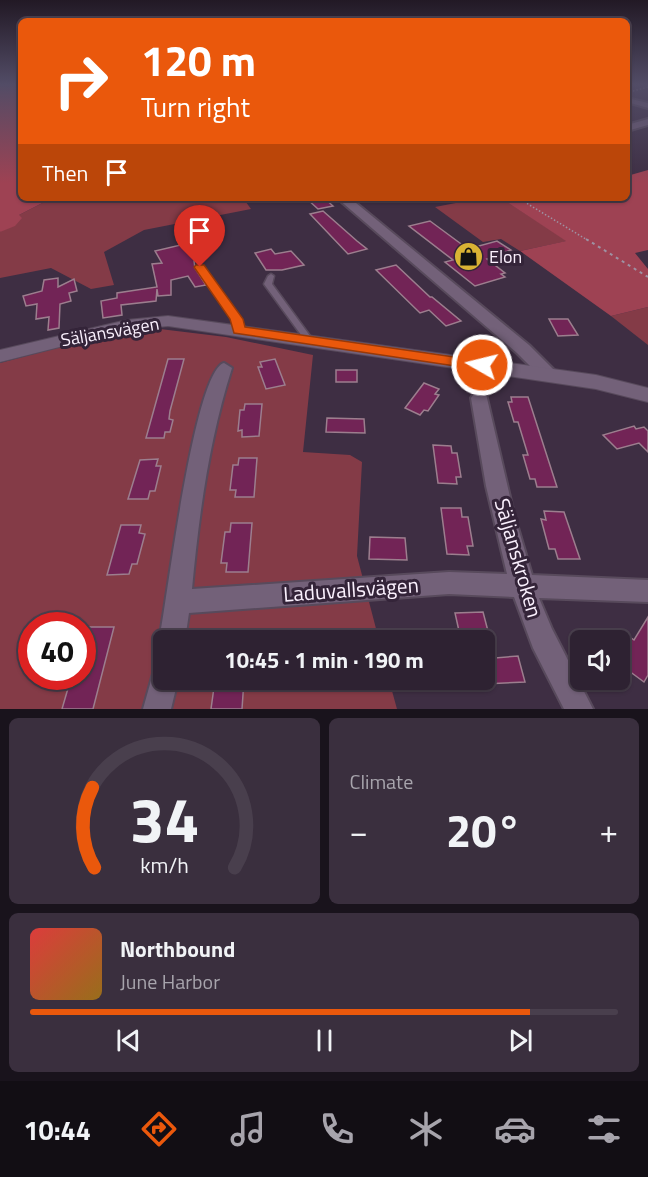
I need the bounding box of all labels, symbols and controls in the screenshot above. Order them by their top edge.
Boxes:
text: 120 m [141,28,256,92]
icon: right [42,42,120,120]
text: Turn right [141,86,250,127]
text: Then [42,156,88,190]
icon: arrive [100,156,133,189]
pin [174,205,225,267]
icon: arrive [183,214,216,247]
shop icon: Elon [452,241,484,273]
place label: Elon [489,243,522,270]
street label: Säljansvägen [59,310,161,353]
position arrow [450,333,514,397]
street label: Säljanskroken [487,494,551,621]
street label: Laduvallsvägen [282,568,420,610]
speed limit sign: 40 [18,612,96,690]
map controls [570,630,630,690]
button: sound [570,630,630,690]
text: 10:45 · 1 min · 190 m [224,643,424,677]
text: Climate [350,766,413,797]
text: 34 [129,771,199,866]
text: 20° [446,796,522,864]
text: − [350,806,368,856]
text: + [600,806,618,856]
text: km/h [140,849,189,881]
text: Northbound [120,932,235,966]
text: June Harbor [120,966,220,997]
icon: previous [112,1024,145,1057]
icon: pause [308,1024,341,1057]
icon: next [504,1024,537,1057]
icon: directions [138,1108,180,1150]
icon: music [227,1108,269,1150]
icon: phone [316,1108,358,1150]
icon: climate [405,1108,447,1150]
icon: car [494,1108,536,1150]
icon: filters [583,1108,625,1150]
text: 10:44 [23,1109,91,1150]

